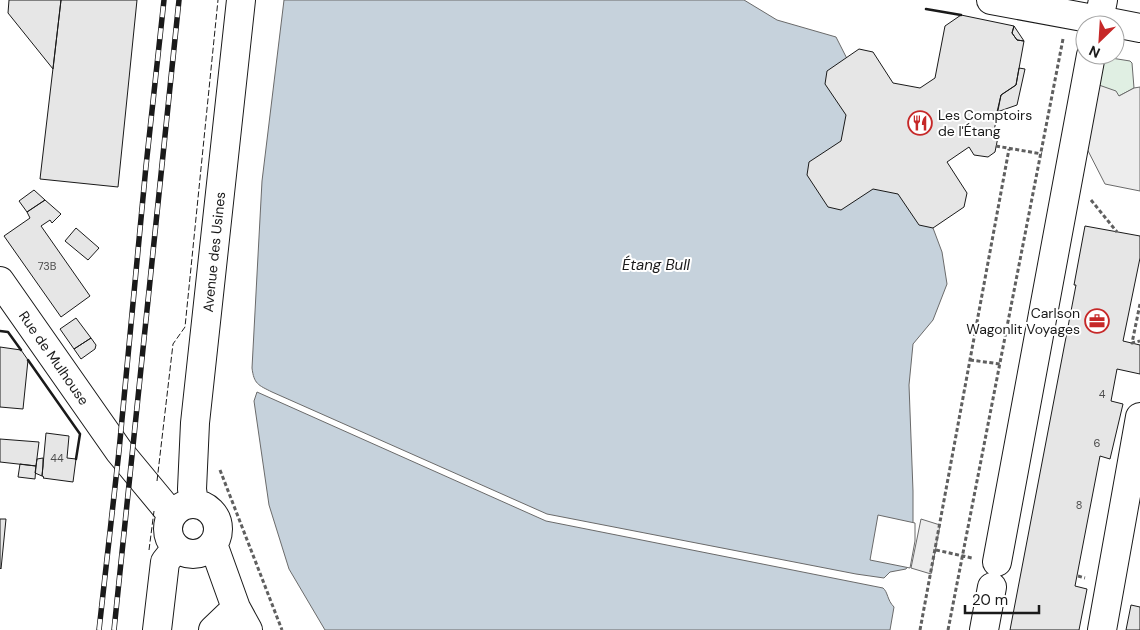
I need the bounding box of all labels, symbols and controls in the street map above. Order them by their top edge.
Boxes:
north arrow [1075,15,1125,65]
text: N [1086,41,1103,62]
place label: Les Comptoirs de l'Étang [938,106,1032,140]
restaurant icon: Les Comptoirs de l'Étang [907,110,933,136]
street label: Avenue des Usines [199,191,229,313]
water label: Étang Bull [622,255,691,275]
house number: 73B [38,259,57,273]
place label: Carlson Wagonlit Voyages [966,304,1080,338]
street label: Rue de Mulhouse [15,307,93,409]
office icon: Carlson Wagonlit Voyages [1084,308,1110,334]
house number: 4 [1099,387,1106,401]
house number: 6 [1094,436,1101,450]
house number: 44 [50,451,64,465]
house number: 8 [1076,498,1082,512]
scale bar [965,582,1039,614]
text: 20 m [972,590,1008,610]

